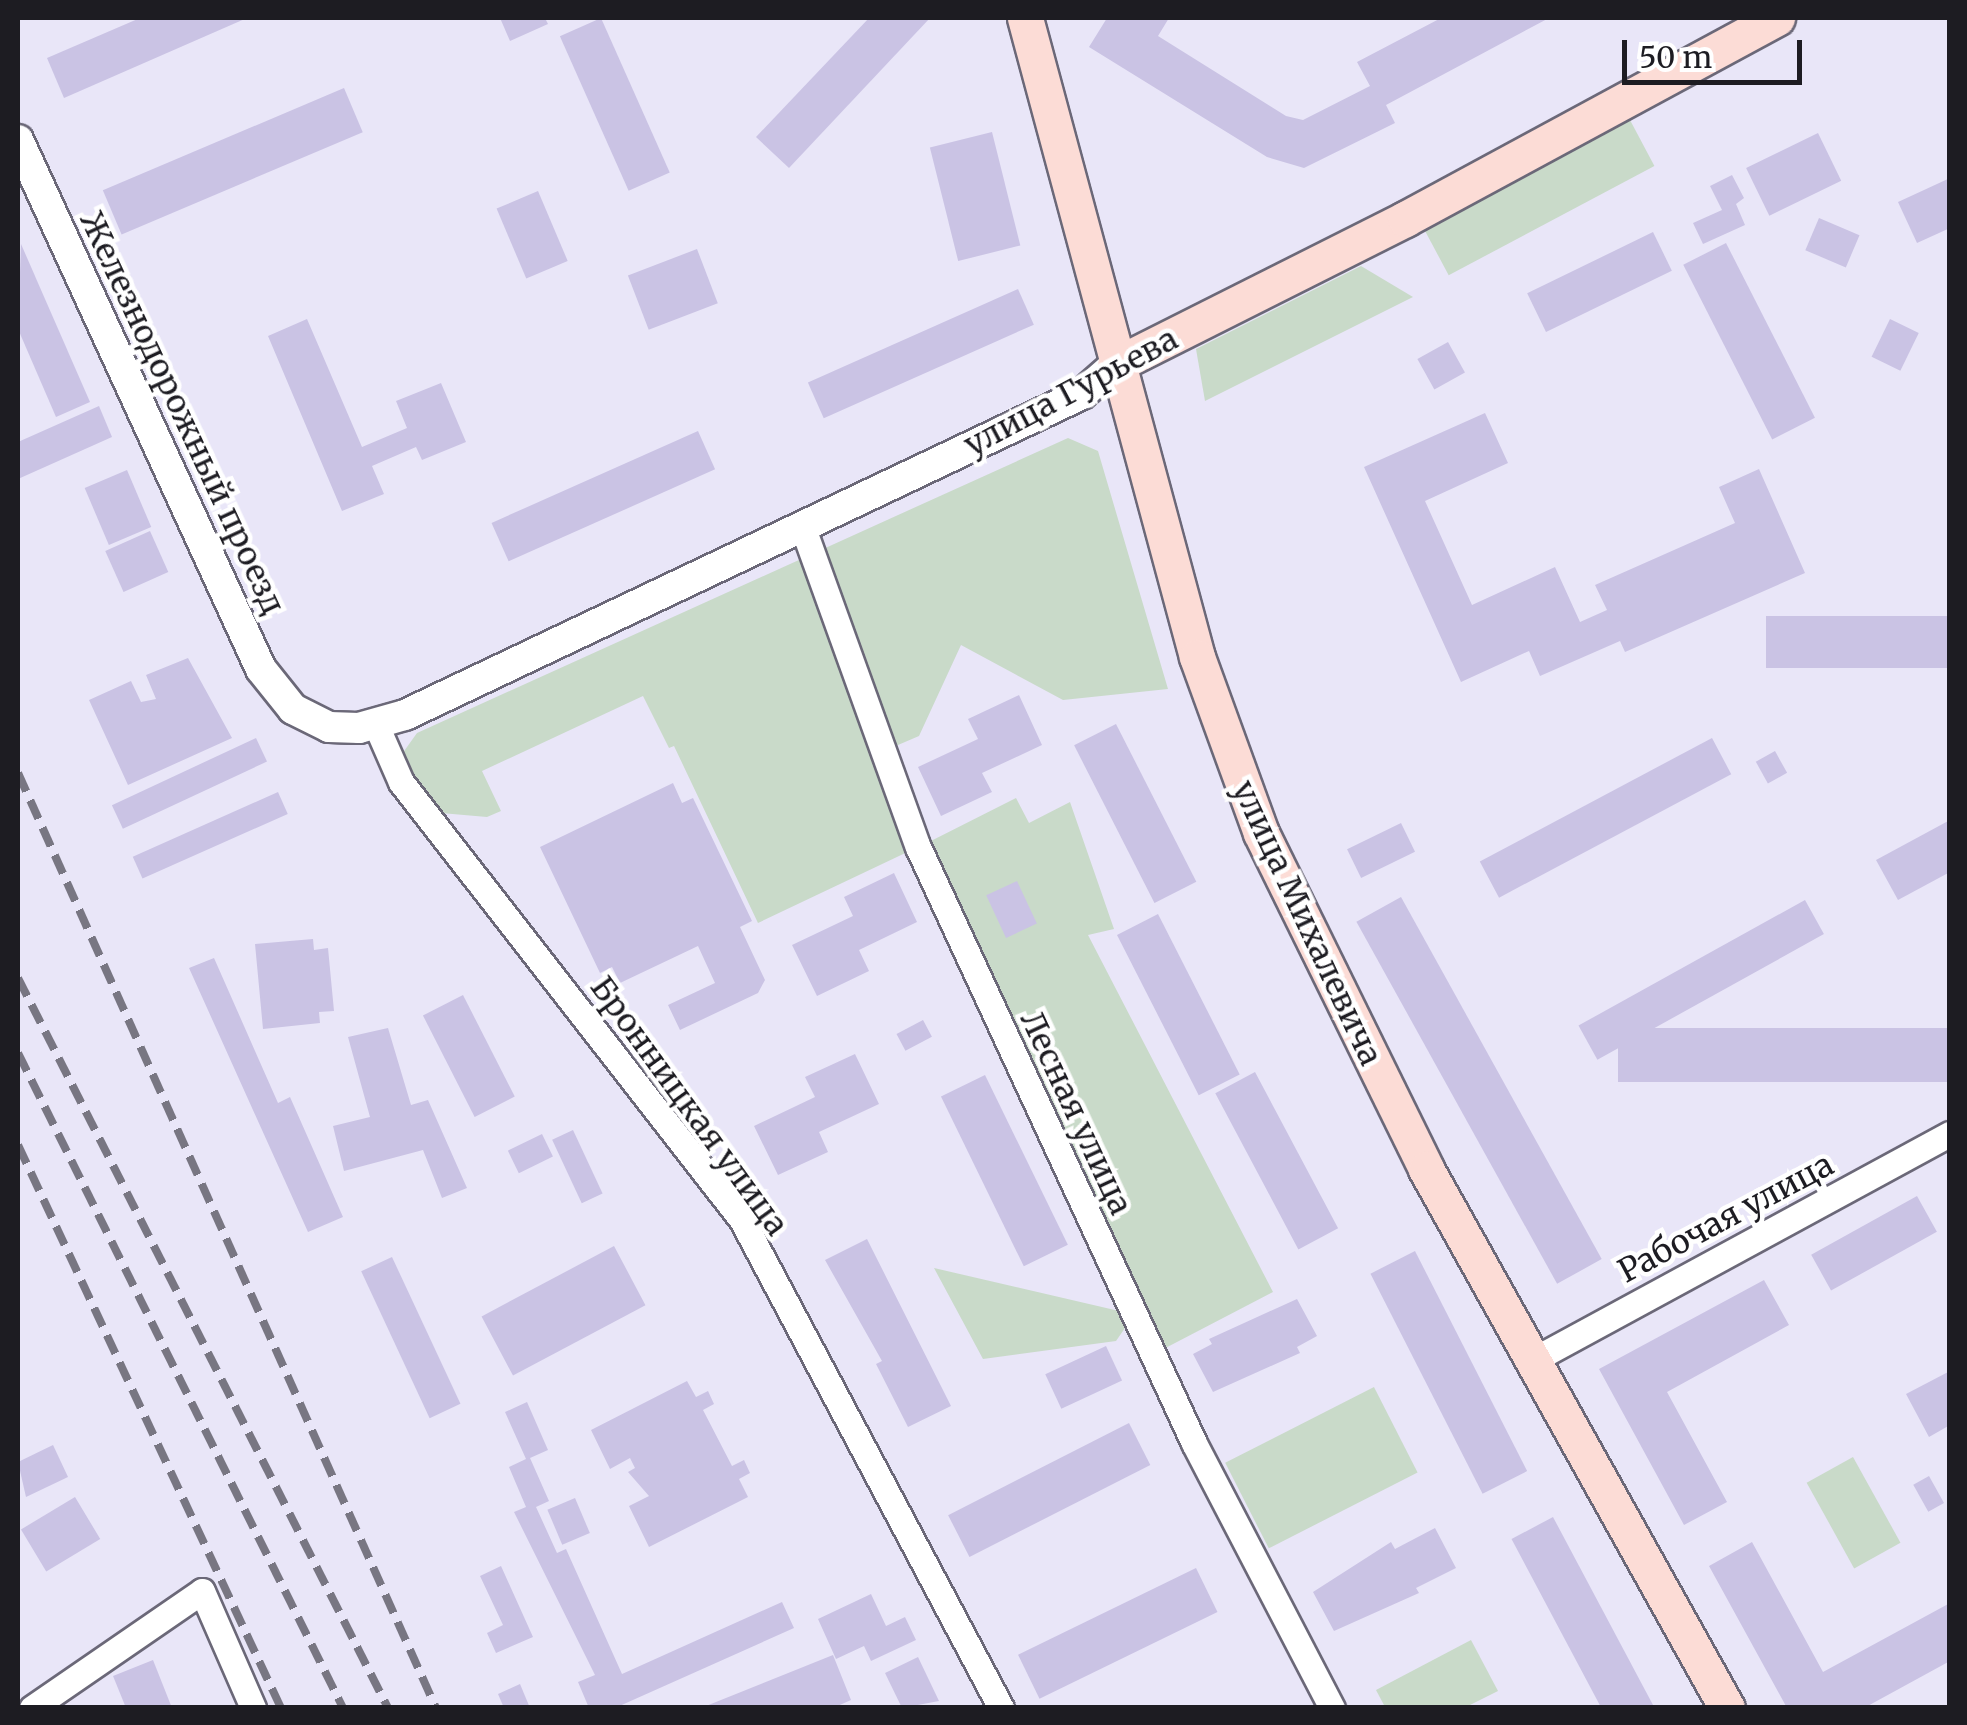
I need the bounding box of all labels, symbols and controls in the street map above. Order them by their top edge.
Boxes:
scale bar [1627,20,1807,82]
text: 50 m [1639,38,1712,76]
street label: Железнодорожный проезд [72,206,292,620]
street label: улица Гурьева [958,320,1184,464]
street label: улица Михалевича [1224,775,1390,1071]
street label: Бронницкая улица [582,969,796,1243]
street label: Лесная улица [1012,1005,1140,1221]
street label: Рабочая улица [1612,1145,1840,1291]

